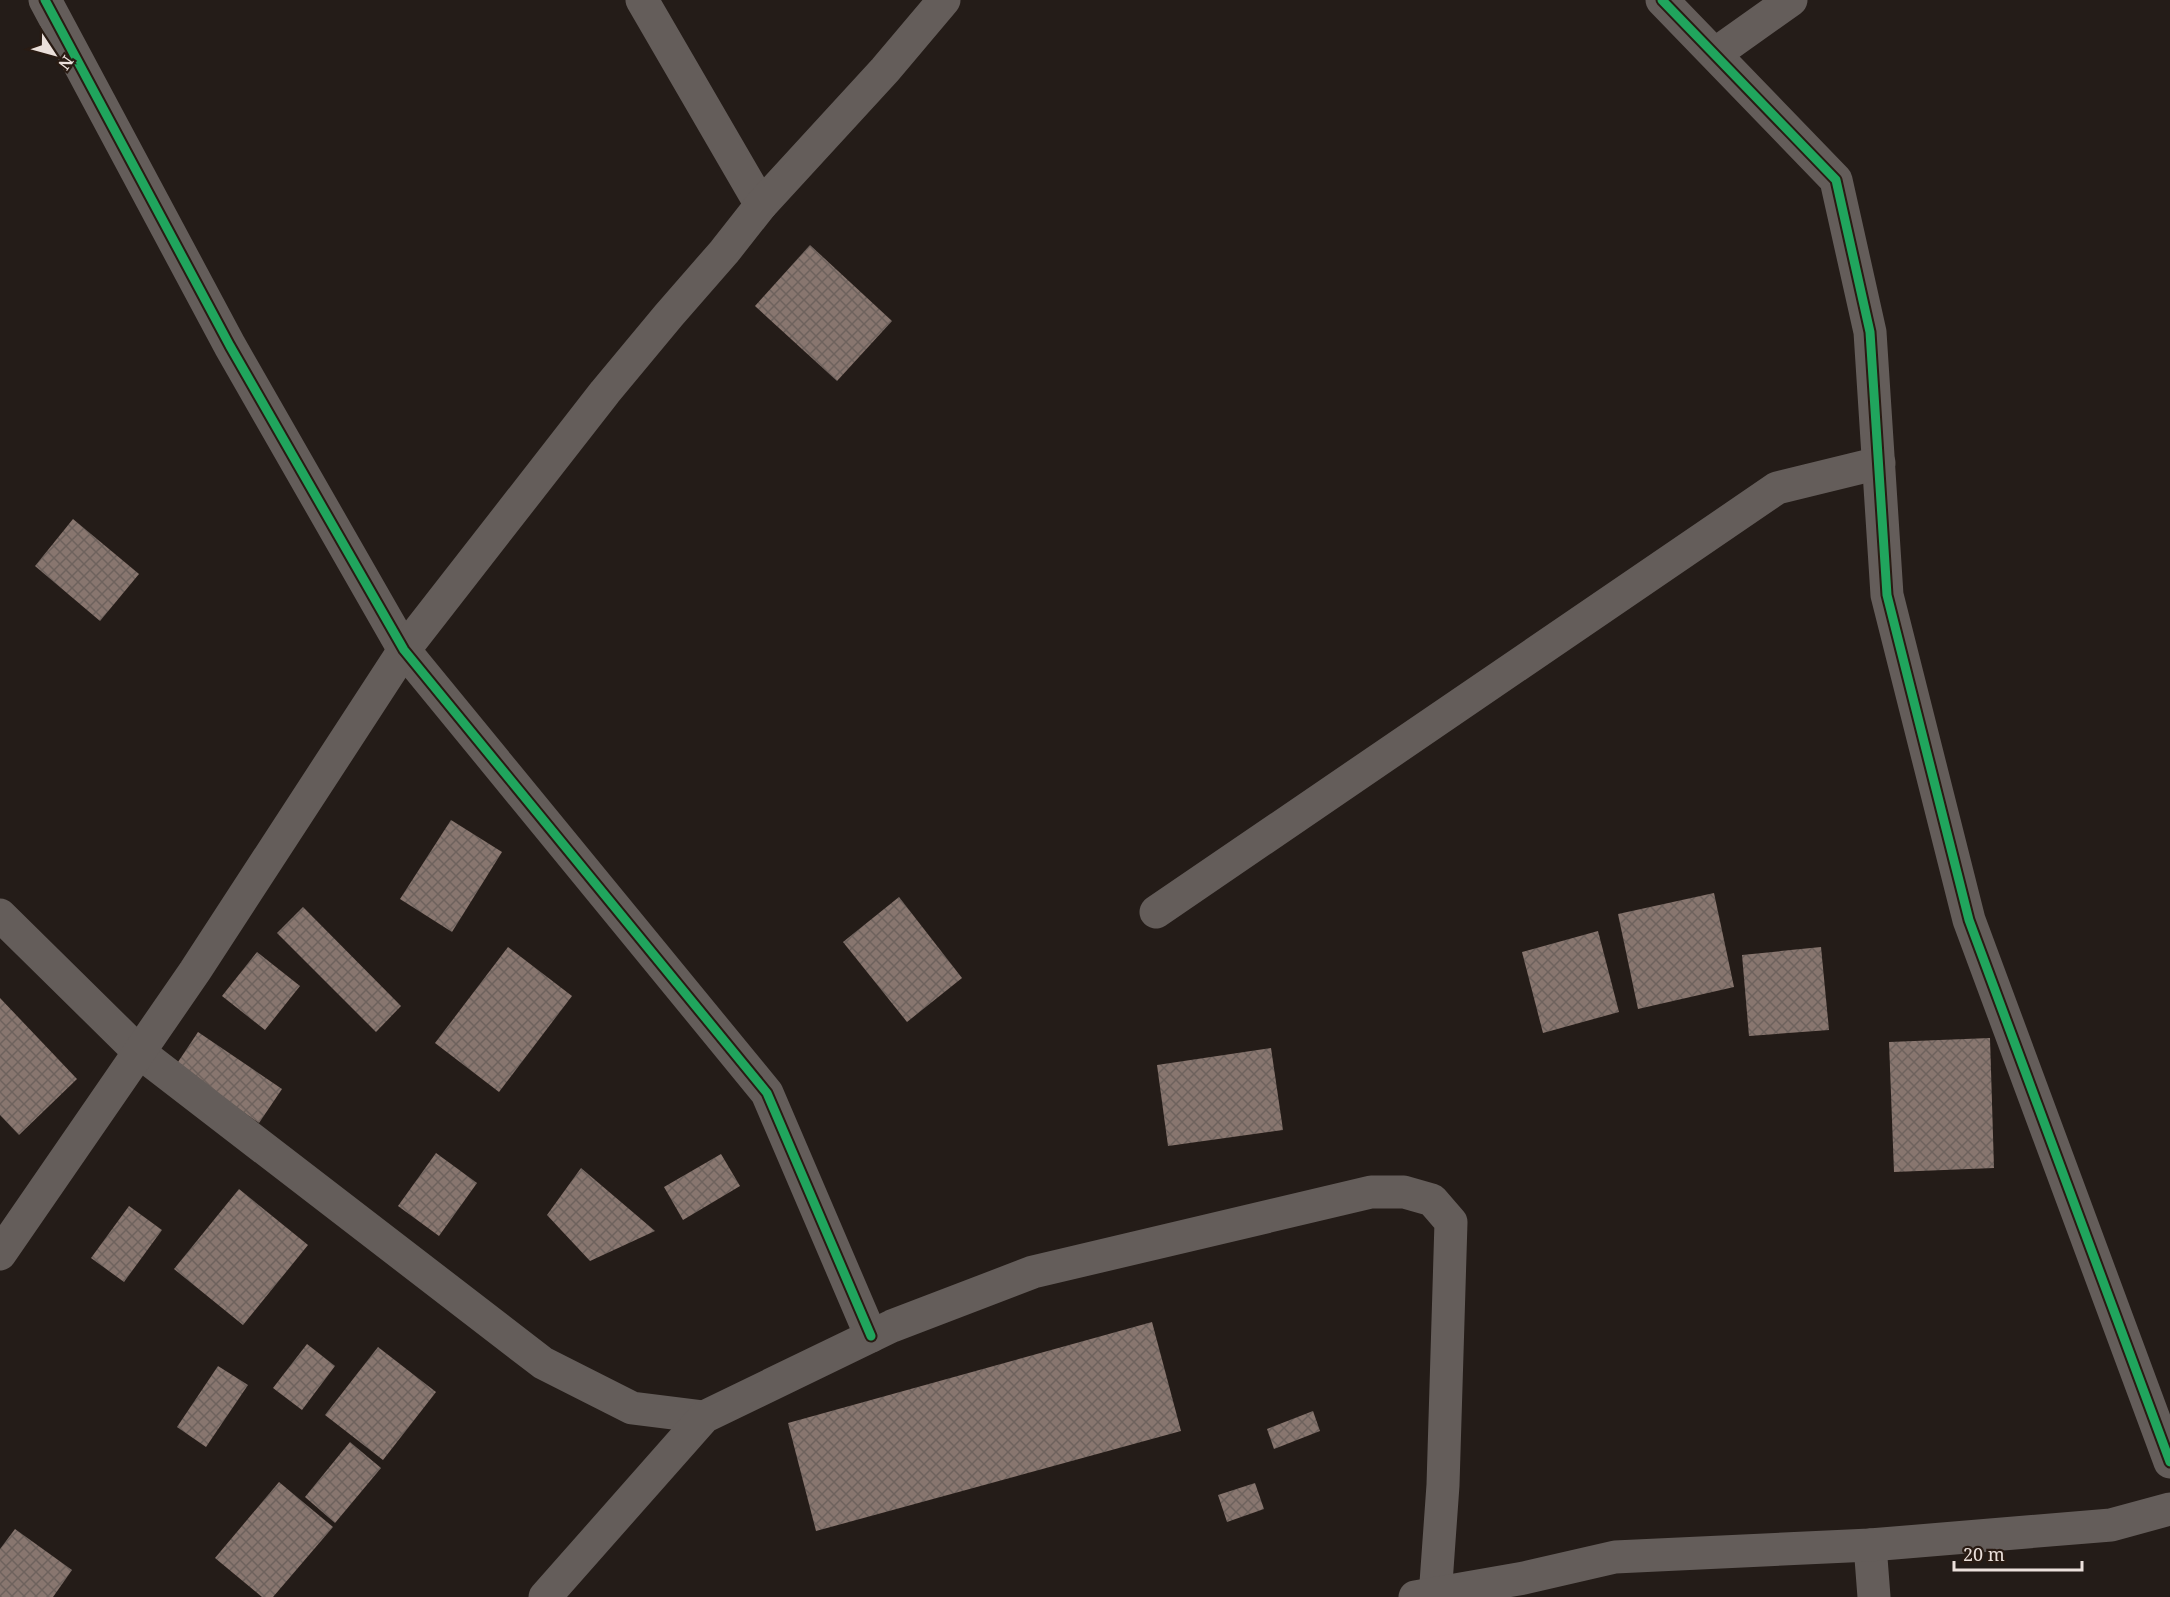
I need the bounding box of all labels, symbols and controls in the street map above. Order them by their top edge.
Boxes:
north arrow [24,24,84,84]
text: N [53,51,79,75]
scale bar [1954,1534,2082,1572]
text: 20 m [1963,1542,2005,1566]

